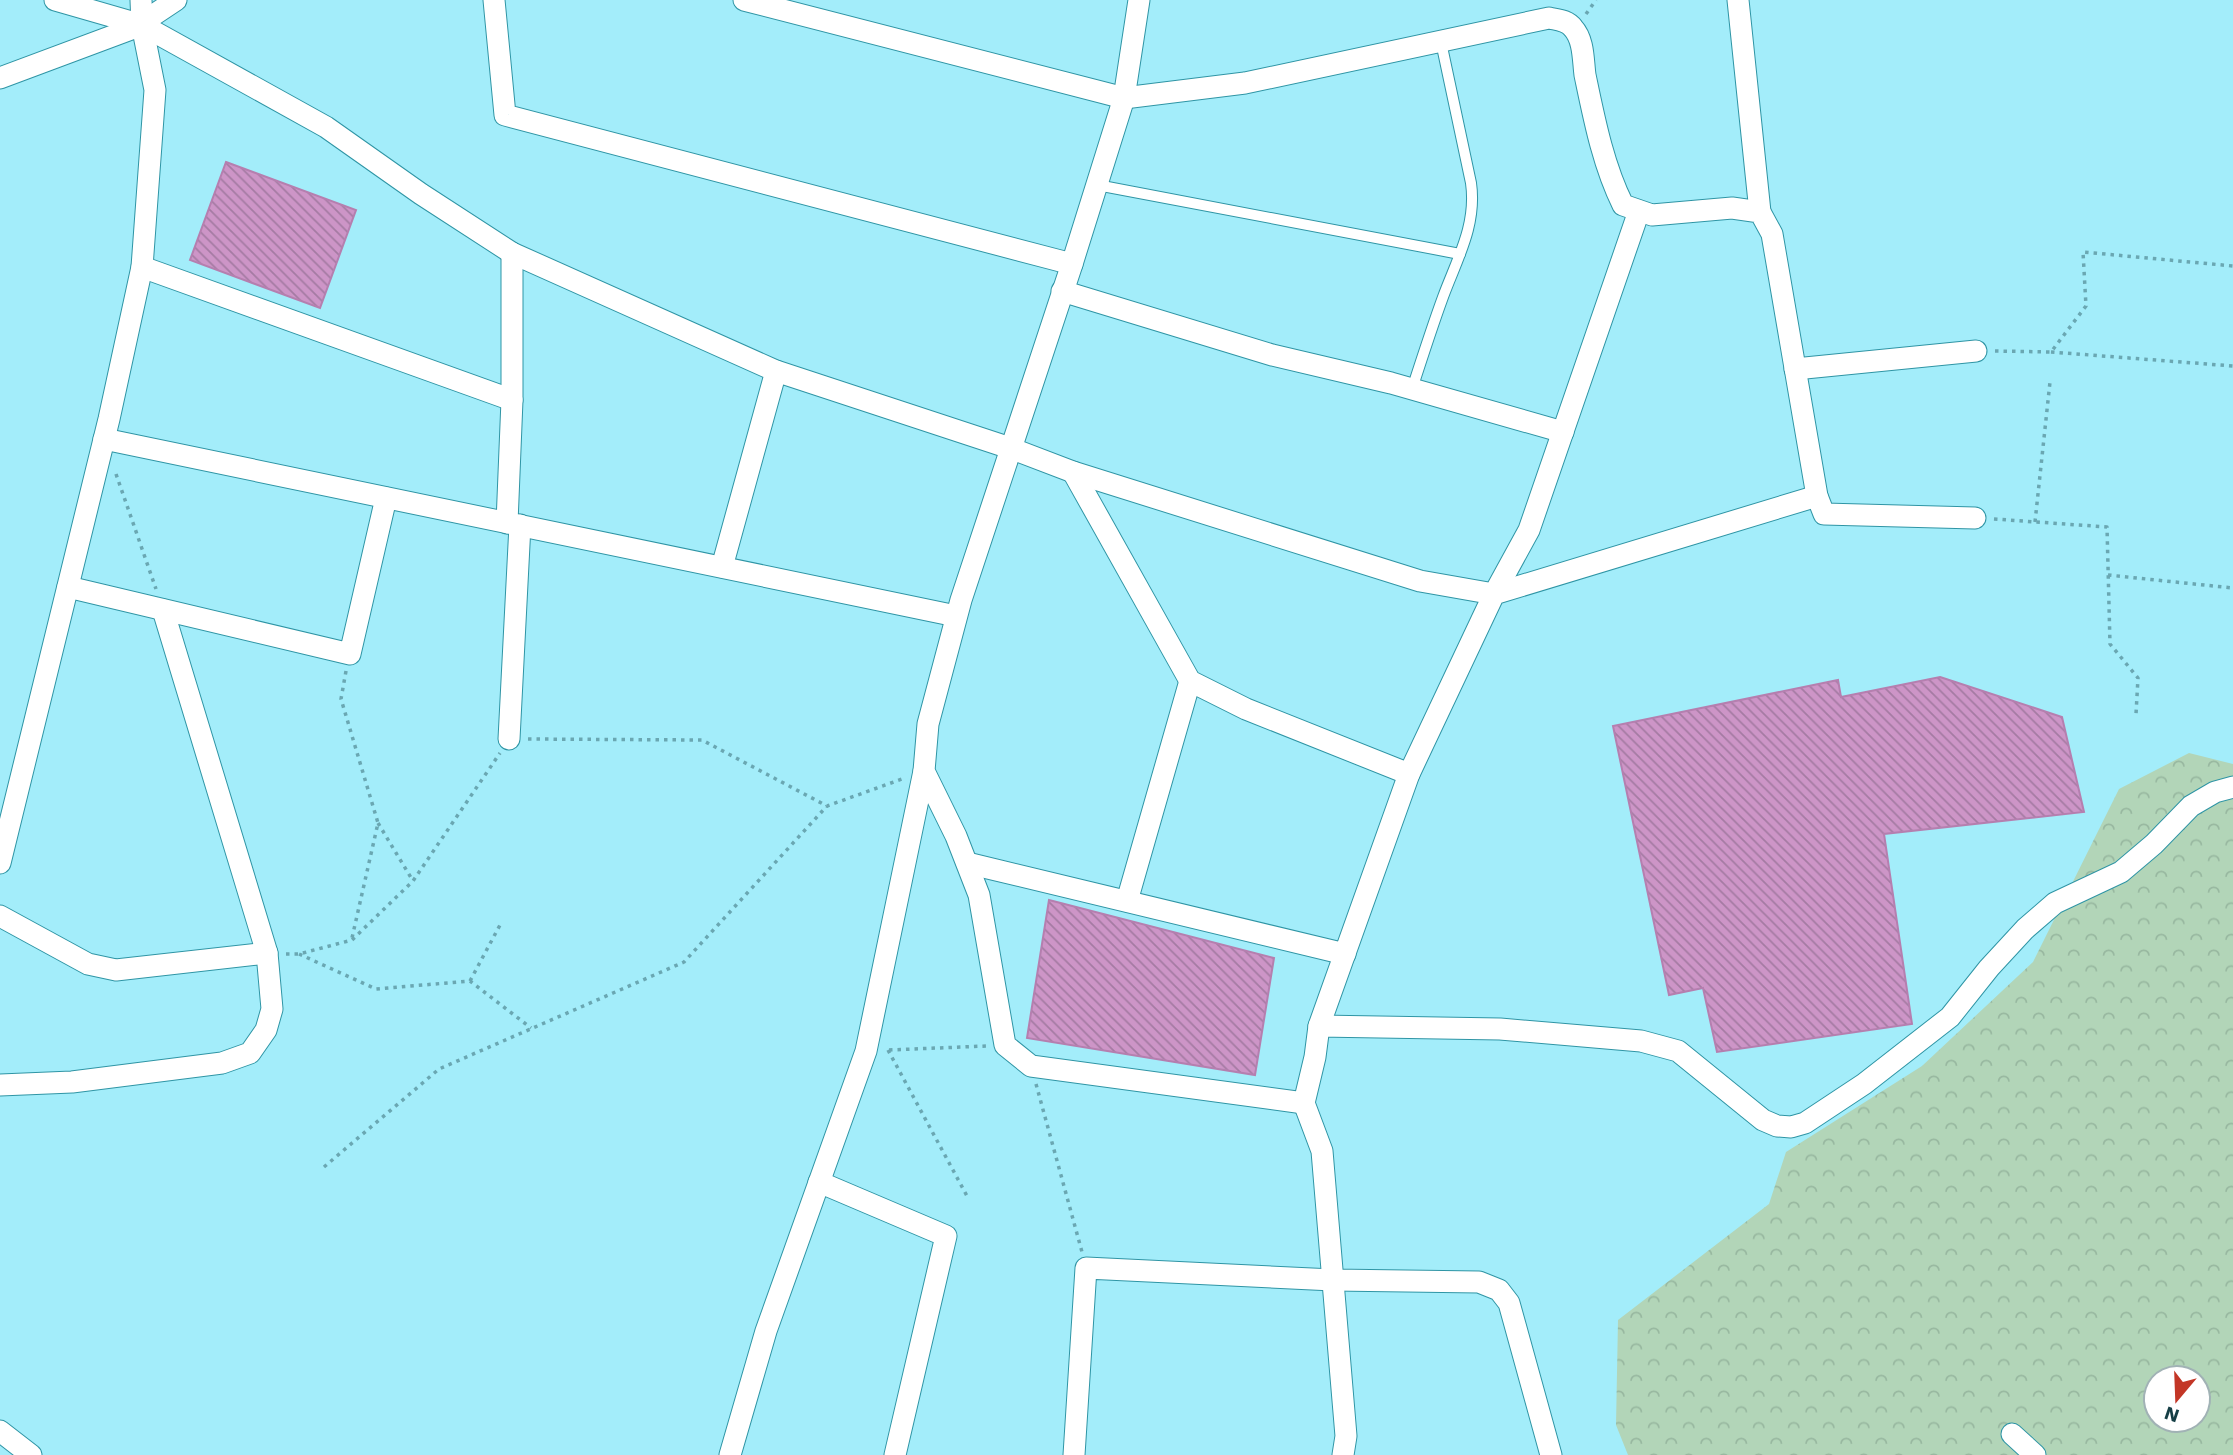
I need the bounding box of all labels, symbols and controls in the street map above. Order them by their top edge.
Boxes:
north arrow [2142,1364,2212,1434]
text: N [2161,1401,2182,1428]

